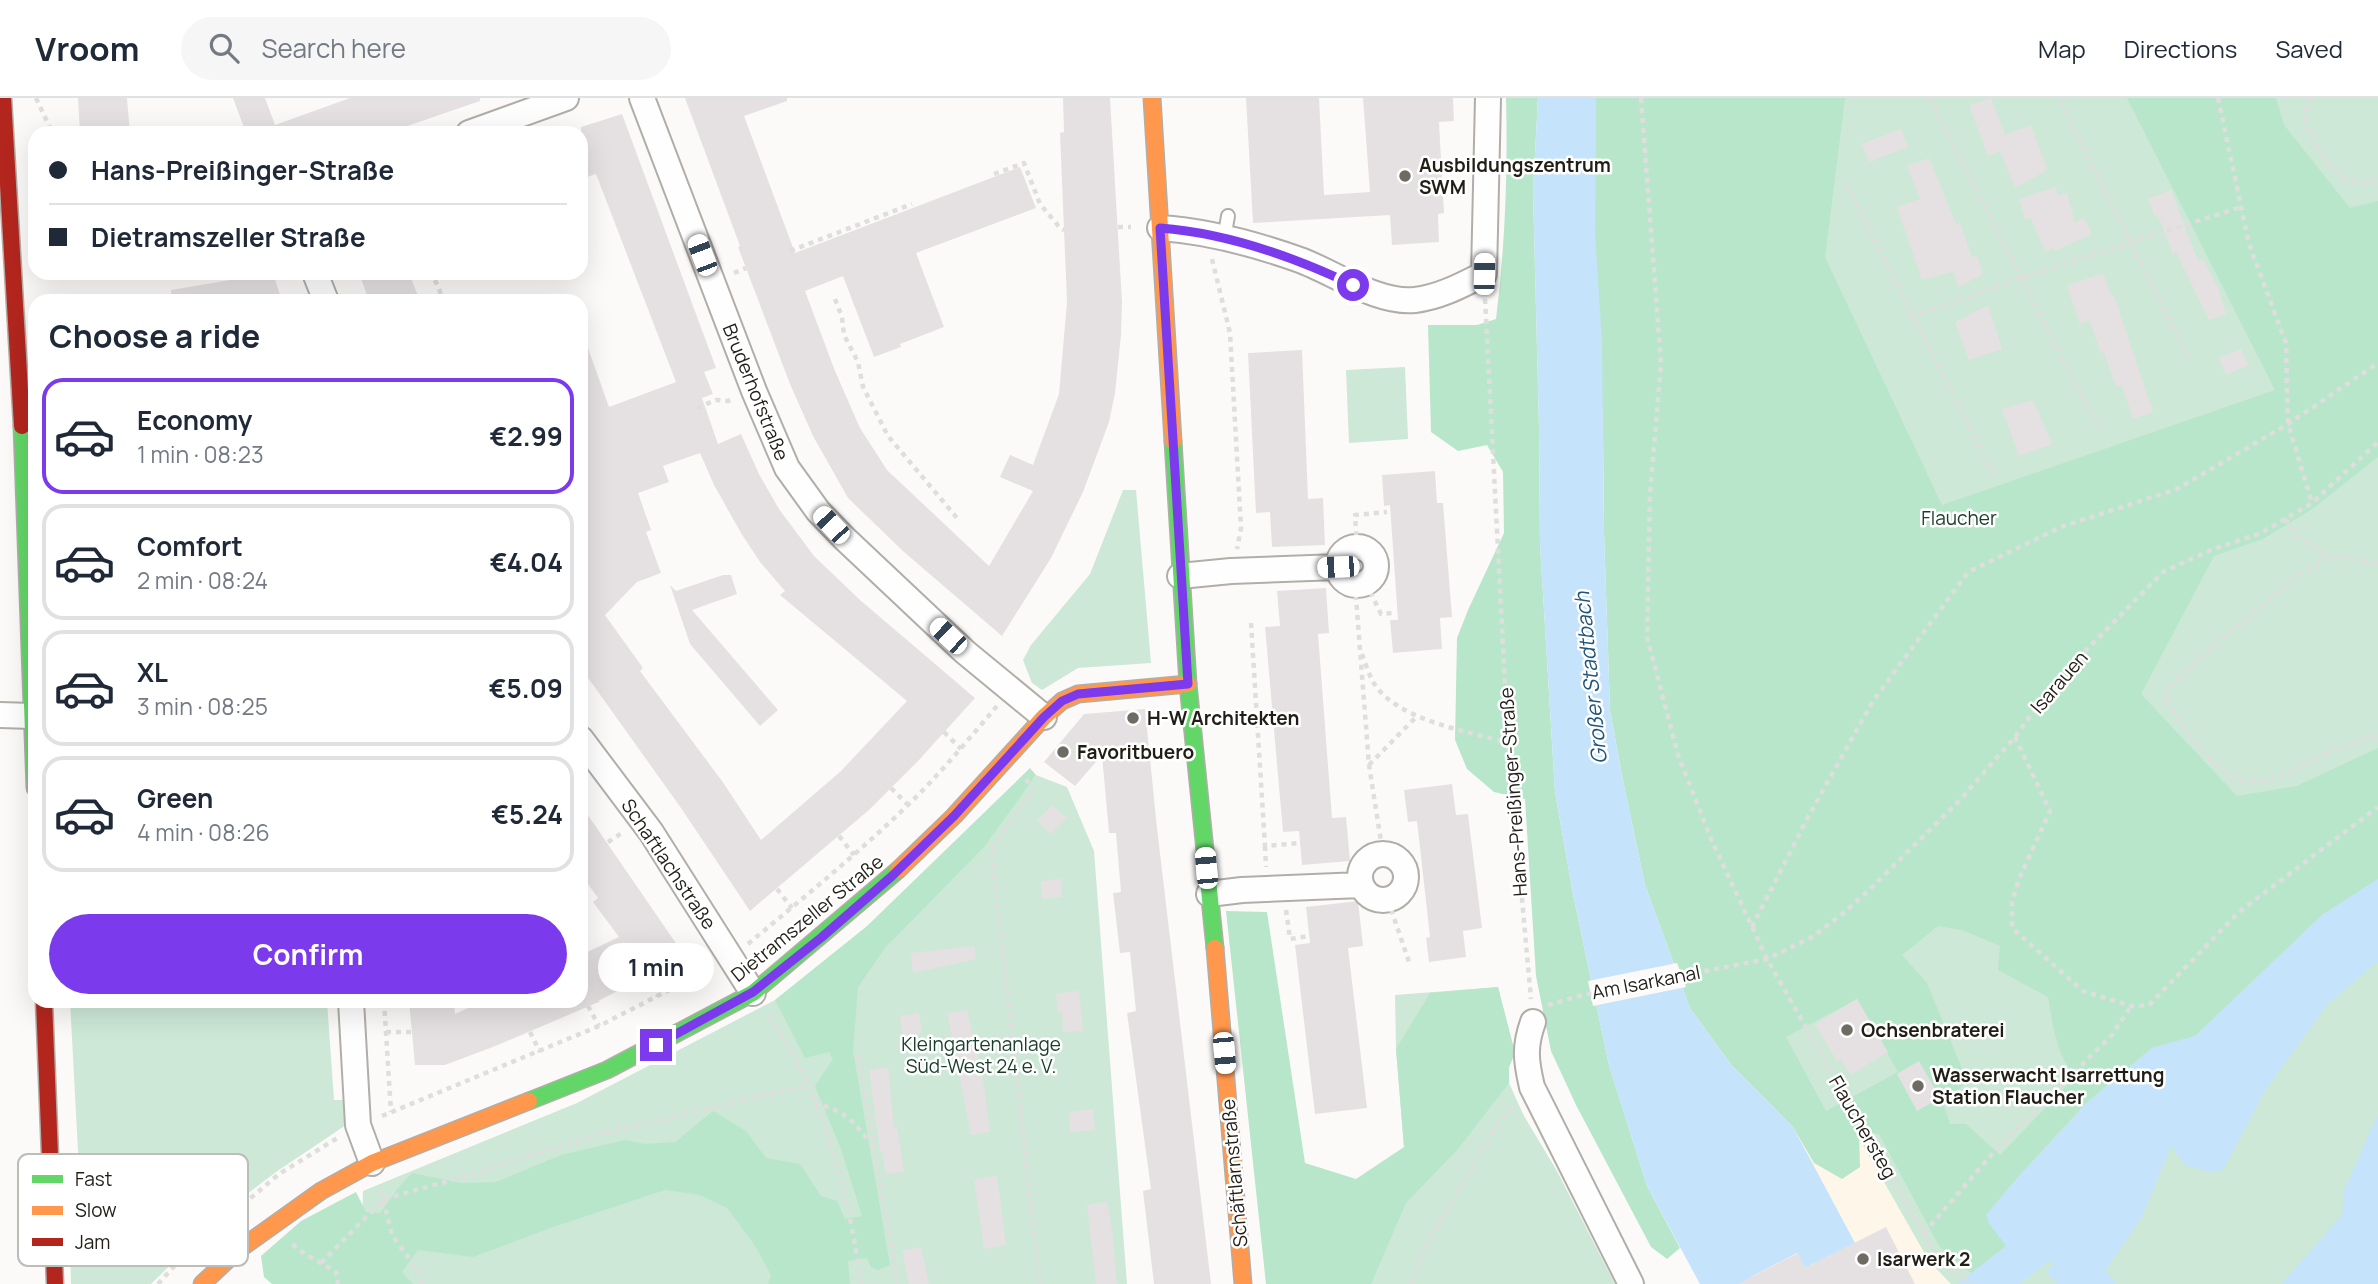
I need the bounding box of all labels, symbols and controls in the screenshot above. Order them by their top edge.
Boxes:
search box [181,17,671,80]
text: Vroom [35,26,139,71]
icon: search [205,29,243,67]
text: Search here [261,30,406,66]
text: Map [2038,32,2086,65]
text: Directions [2124,32,2237,65]
text: Saved [2275,32,2343,65]
text: Hans-Preißinger-Straße [91,152,394,188]
place label: Ausbildungszentrum SWM [1419,152,1611,200]
marker: Ausbildungszentrum SWM [1397,168,1413,184]
text: Dietramszeller Straße [91,219,366,255]
car [685,232,720,278]
car [1474,253,1495,295]
route start [1337,269,1369,301]
text: Choose a ride [49,314,260,358]
street label: Bruderhofstraße [717,320,795,464]
text: Economy [137,402,252,438]
icon: car [53,405,116,468]
text: €2.99 [490,418,563,454]
text: 1 min · 08:23 [137,438,264,470]
car [809,502,854,548]
park label: Flaucher [1921,505,1997,531]
text: Comfort [137,528,243,564]
icon: car [53,531,116,594]
text: €4.04 [490,544,563,580]
car [1317,556,1360,578]
text: 2 min · 08:24 [137,564,268,596]
water label: Großer Stadtbach [1567,589,1613,766]
car [926,614,971,658]
street label: Isarauen [2024,645,2094,719]
text: XL [137,654,168,690]
icon: car [53,657,116,720]
text: €5.09 [489,670,563,706]
street label: Hans-Preißinger-Straße [1493,687,1533,897]
text: 3 min · 08:25 [137,690,268,722]
place label: H-W Architekten [1147,705,1299,731]
marker: H-W Architekten [1125,710,1141,726]
place label: Favoritbuero [1077,739,1194,765]
marker: Favoritbuero [1055,744,1071,760]
text: Green [137,780,213,816]
icon: car [53,783,116,846]
street label: Schaftlachstraße [616,794,722,934]
text: €5.24 [491,796,563,832]
text: 4 min · 08:26 [137,816,270,848]
car [1194,846,1219,890]
street label: Dietramszeller Straße [725,848,889,988]
button: Confirm [49,914,567,994]
callout: 1 min [598,944,714,992]
text: 1 min [628,951,684,983]
street label: Am Isarkanal [1590,959,1702,1005]
place label: Ochsenbraterei [1861,1017,2005,1043]
marker: Ochsenbraterei [1839,1022,1855,1038]
route end [640,1029,672,1061]
park label: Kleingartenanlage Süd-West 24 e. V. [901,1031,1061,1079]
car [1212,1031,1237,1075]
place label: Wasserwacht Isarrettung Station Flaucher [1932,1062,2164,1110]
street label: Flauchersteg [1823,1071,1903,1183]
marker: Wasserwacht Isarrettung Station Flaucher [1910,1078,1926,1094]
street label: Schäftlarnstraße [1215,1098,1253,1248]
legend [18,1154,248,1266]
text: Fast [75,1166,112,1192]
text: Slow [75,1197,117,1223]
text: Jam [75,1229,110,1255]
place label: Isarwerk 2 [1877,1246,1970,1272]
marker: Isarwerk 2 [1855,1251,1871,1267]

